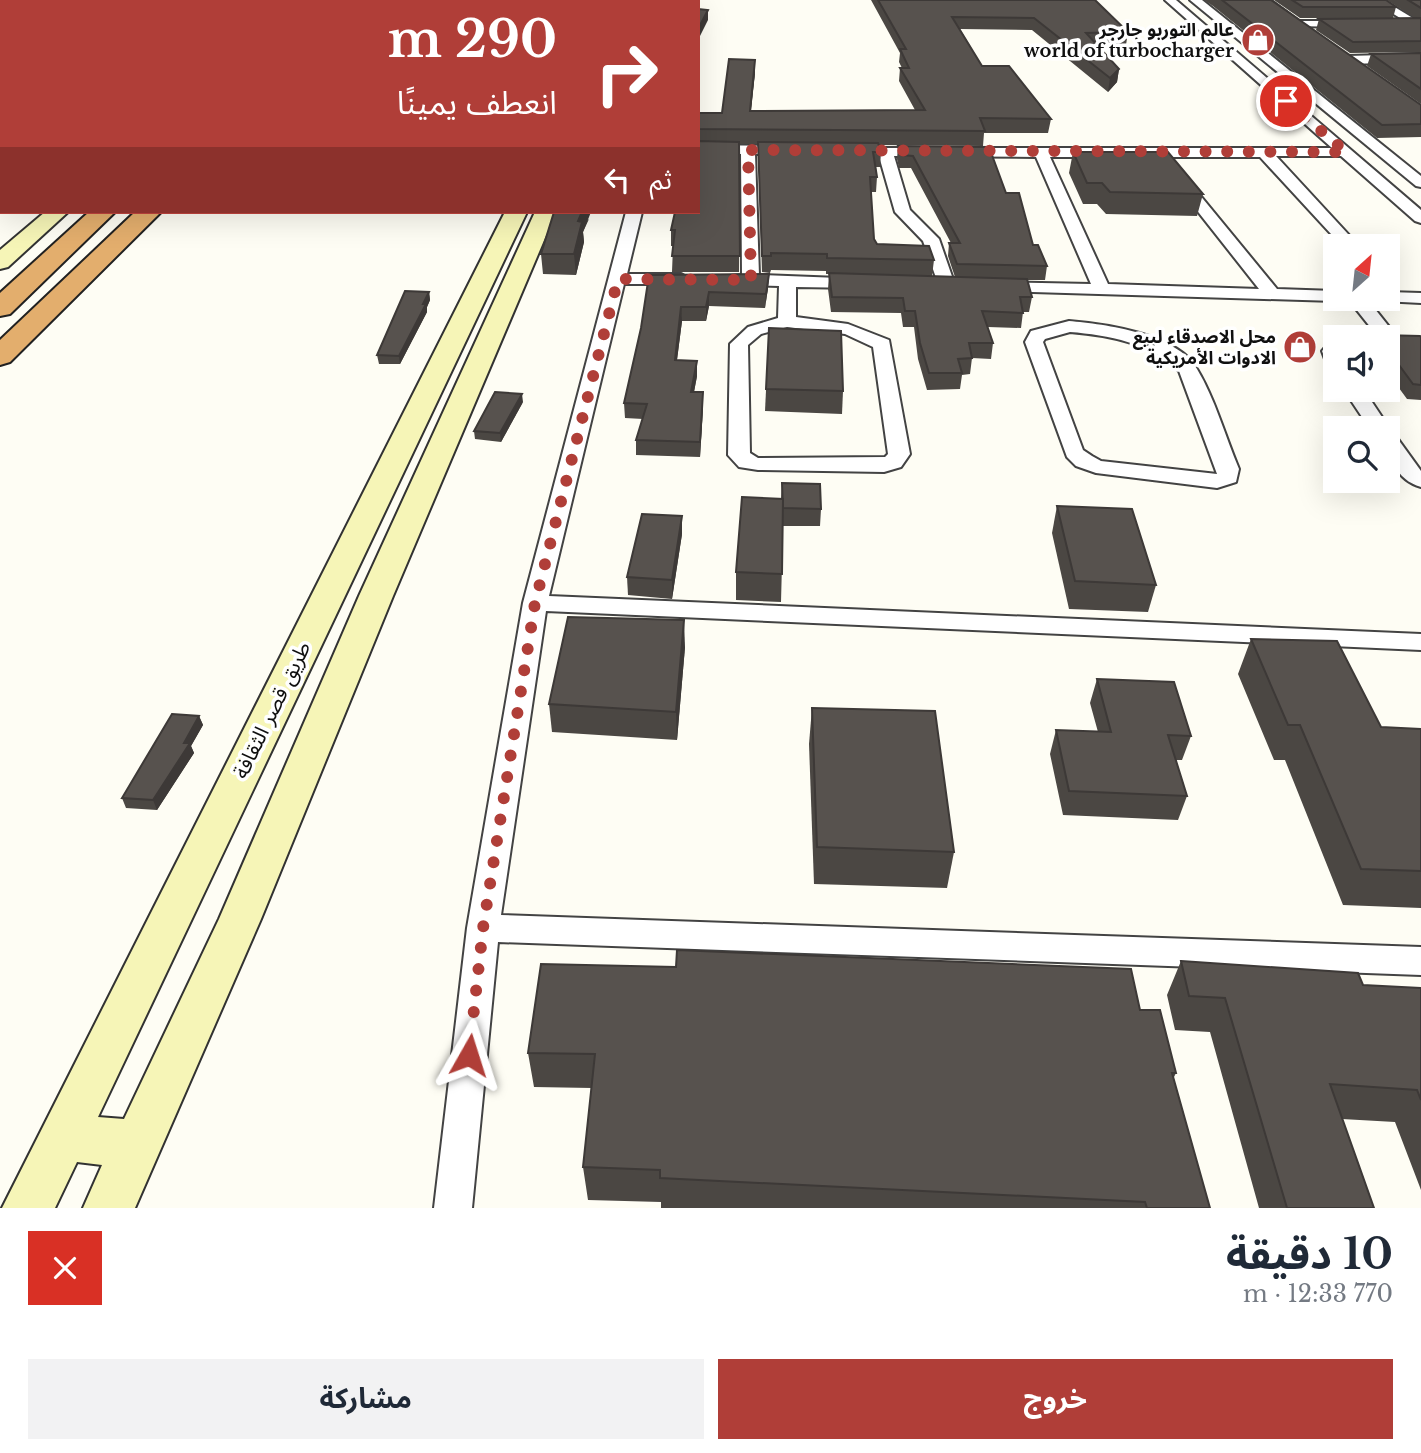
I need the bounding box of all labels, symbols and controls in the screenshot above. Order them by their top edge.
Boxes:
text: 290 m [388,9,557,70]
place label: عالم التوربو جارجر world of turbocharger [1024,19,1234,62]
shop icon: عالم التوربو جارجر world of turbocharger [1239,21,1277,59]
icon: right [581,28,672,119]
pin [1256,71,1316,131]
icon: arrive [1267,82,1305,120]
text: انعطف يمينًا [397,83,557,123]
icon: left [598,161,636,199]
text: ثم [650,164,672,196]
north arrow [1323,234,1400,312]
map controls [1323,234,1400,493]
button: sound [1323,325,1400,402]
place label: محل الاصدقاء لبيع الادوات الأمريكية [1133,326,1276,369]
shop icon: محل الاصدقاء لبيع الادوات الأمريكية [1281,328,1319,366]
button: search [1323,416,1400,493]
street label: طريق قصر الثقافة [228,637,316,783]
position arrow [432,1018,506,1092]
text: 10 دقيقة [1226,1228,1393,1280]
button: close [28,1231,102,1305]
text: 770 m · 12:33 [1243,1280,1393,1308]
button: مشاركة [28,1359,704,1439]
button: خروج [718,1359,1393,1439]

